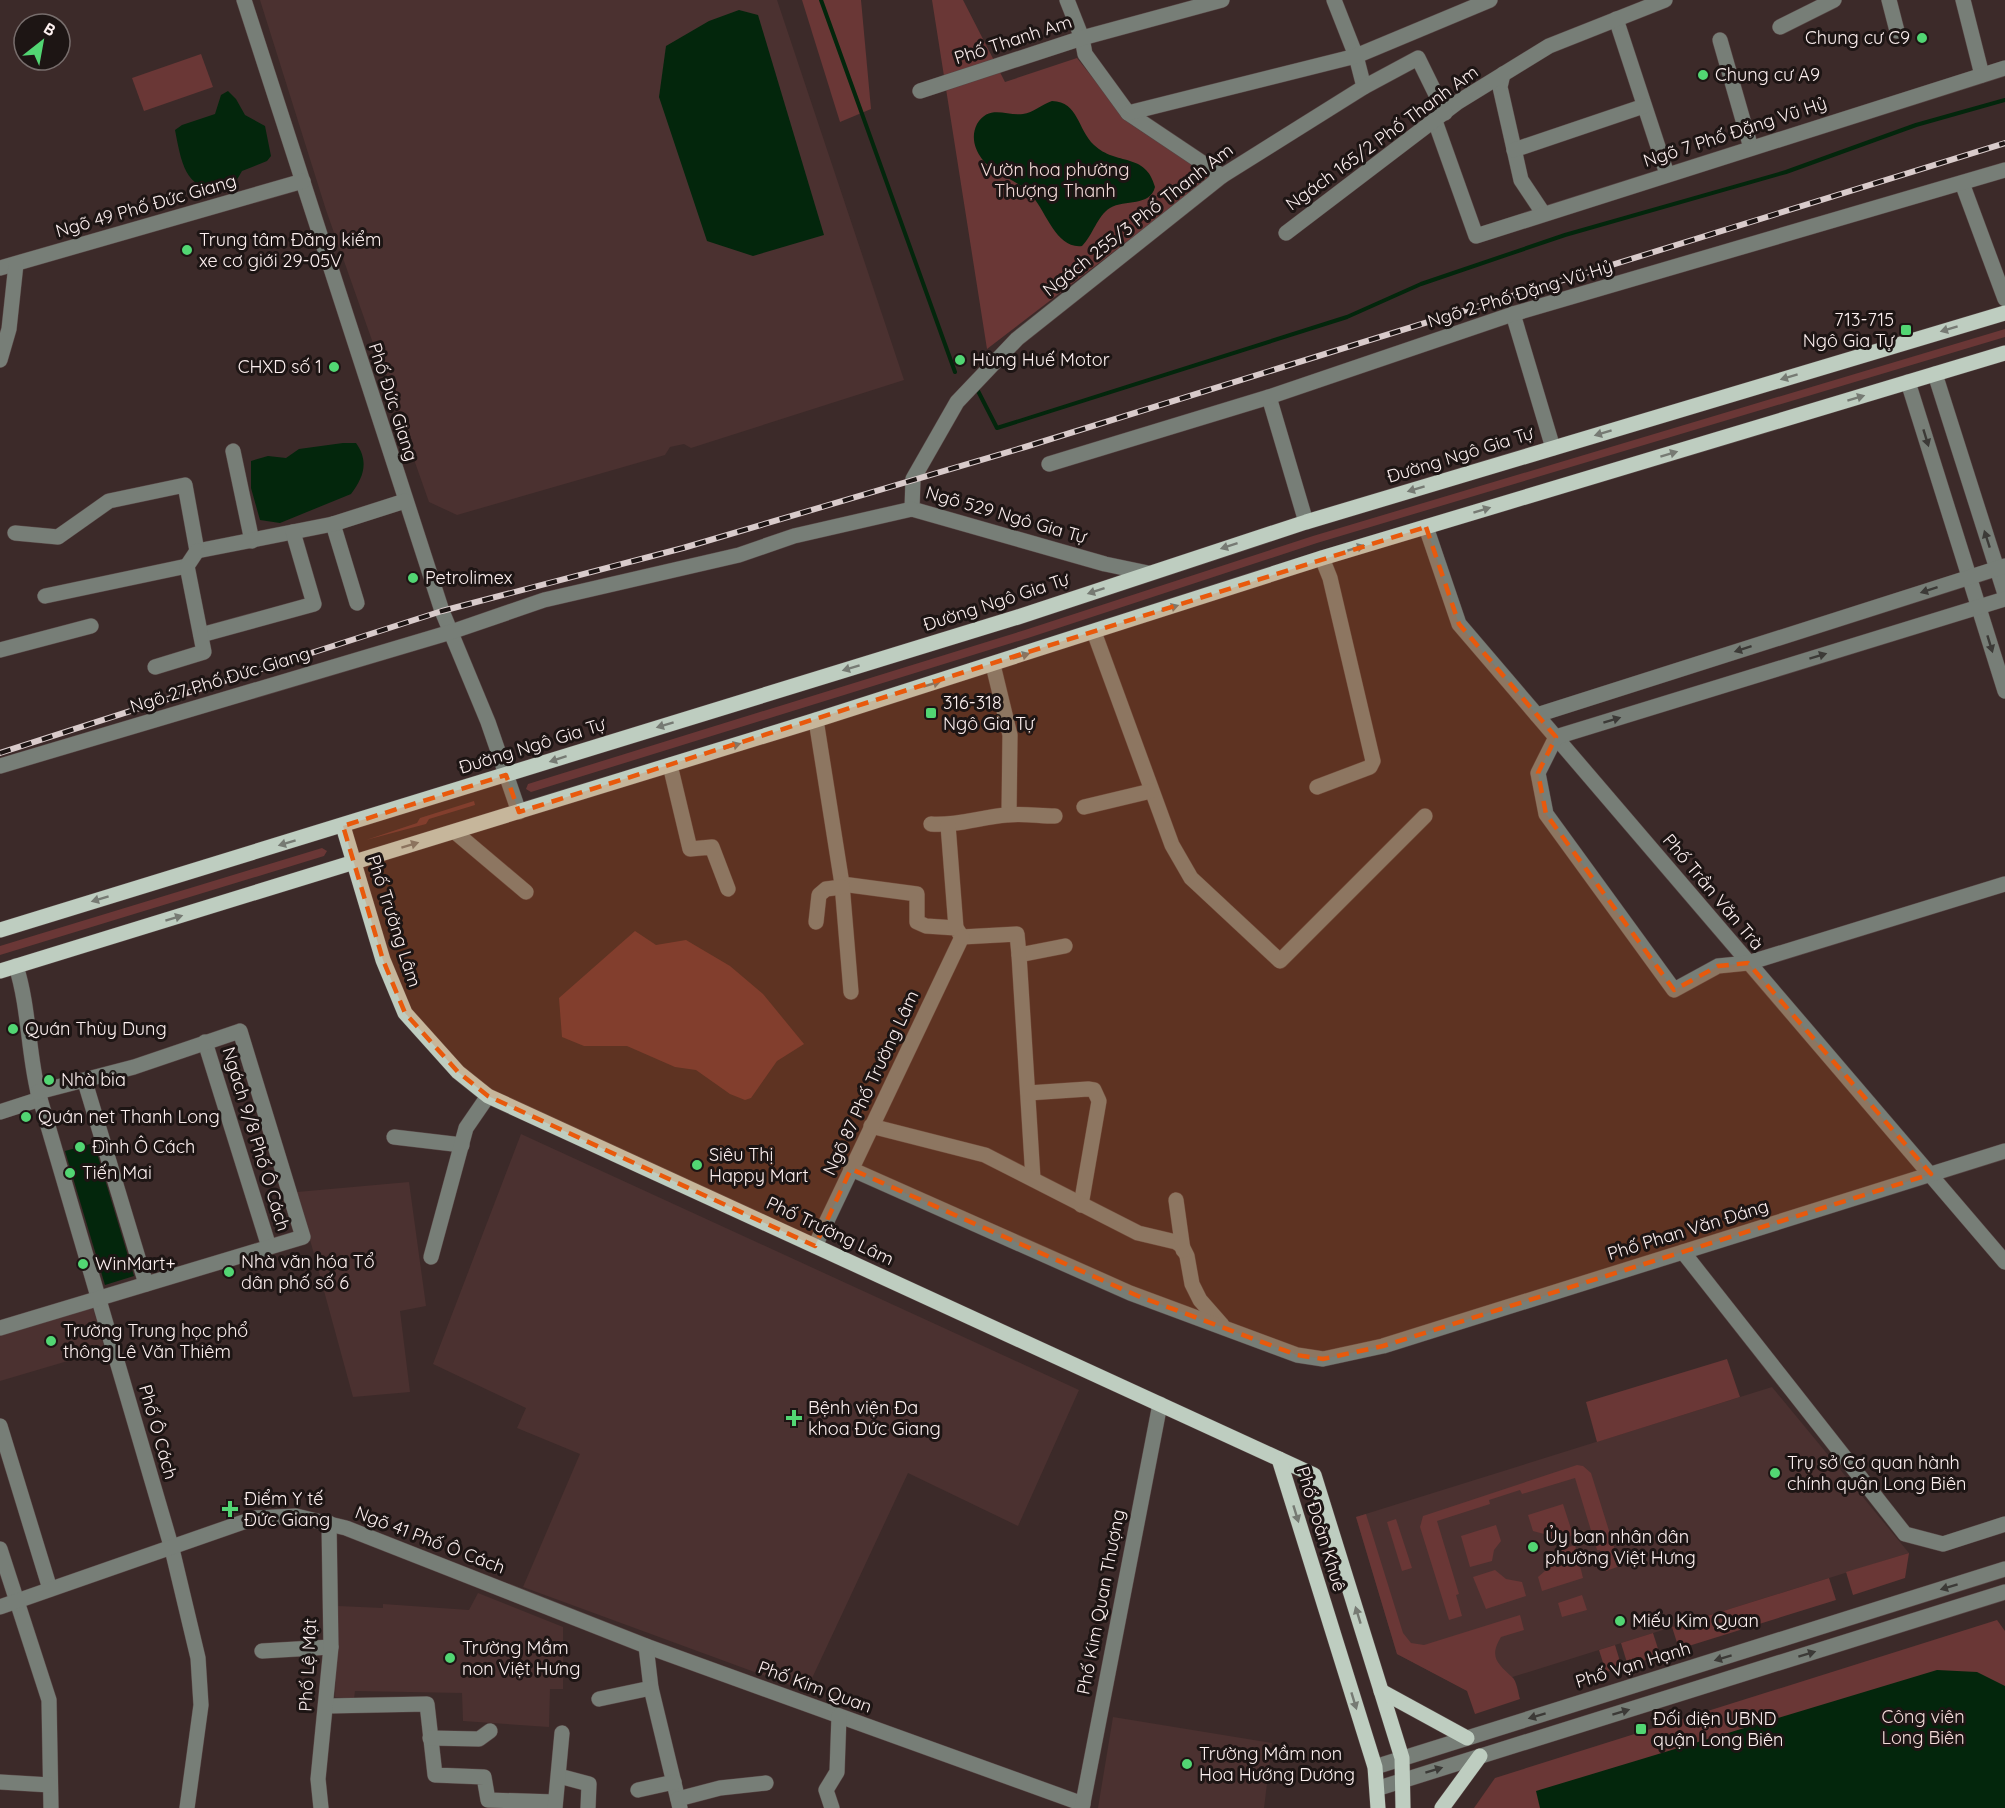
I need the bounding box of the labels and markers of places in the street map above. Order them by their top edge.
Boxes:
place label: Chung cư C9 [1805,26,1910,49]
marker: Chung cư C9 [1915,31,1929,45]
place label: Chung cư A9 [1715,63,1820,86]
marker: Chung cư A9 [1696,68,1710,82]
place label: Trung tâm Đăng kiểm xe cơ giới 29-05V [199,228,381,272]
marker: Trung tâm Đăng kiểm xe cơ giới 29-05V [180,243,194,257]
place label: 713-715 Ngô Gia Tự [1803,308,1895,352]
marker: 713-715 Ngô Gia Tự [1899,323,1913,337]
place label: Hùng Huế Motor [972,348,1110,371]
marker: Hùng Huế Motor [953,353,967,367]
place label: CHXD số 1 [238,355,322,378]
marker: CHXD số 1 [327,360,341,374]
place label: Petrolimex [425,566,513,589]
marker: Petrolimex [406,571,420,585]
place label: 316-318 Ngô Gia Tự [943,691,1035,735]
marker: 316-318 Ngô Gia Tự [924,706,938,720]
place label: Quán Thùy Dung [25,1017,167,1040]
marker: Quán Thùy Dung [6,1022,20,1036]
place label: Nhà bia [61,1068,126,1091]
marker: Nhà bia [42,1073,56,1087]
place label: Quán net Thanh Long [38,1105,220,1128]
marker: Quán net Thanh Long [19,1110,33,1124]
place label: Đình Ô Cách [92,1135,195,1158]
marker: Đình Ô Cách [73,1140,87,1154]
place label: Siêu Thị Happy Mart [709,1143,809,1187]
marker: Siêu Thị Happy Mart [690,1158,704,1172]
place label: Tiến Mai [82,1161,152,1184]
marker: Tiến Mai [63,1166,77,1180]
place label: Nhà văn hóa Tổ dân phố số 6 [241,1250,375,1294]
place label: WinMart+ [95,1252,176,1275]
marker: WinMart+ [76,1257,90,1271]
marker: Nhà văn hóa Tổ dân phố số 6 [222,1265,236,1279]
place label: Trường Trung học phổ thông Lê Văn Thiêm [63,1319,248,1363]
marker: Trường Trung học phổ thông Lê Văn Thiêm [44,1334,58,1348]
place label: Bệnh viện Đa khoa Đức Giang [808,1396,941,1440]
marker: Bệnh viện Đa khoa Đức Giang [785,1409,803,1427]
place label: Trụ sở Cơ quan hành chính quận Long Biên [1787,1451,1966,1495]
marker: Trụ sở Cơ quan hành chính quận Long Biên [1768,1466,1782,1480]
place label: Điểm Y tế Đức Giang [244,1487,330,1531]
marker: Điểm Y tế Đức Giang [221,1500,239,1518]
place label: Ủy ban nhân dân phường Việt Hưng [1545,1525,1696,1569]
marker: Ủy ban nhân dân phường Việt Hưng [1526,1540,1540,1554]
place label: Miếu Kim Quan [1632,1609,1759,1632]
marker: Miếu Kim Quan [1613,1614,1627,1628]
place label: Trường Mầm non Việt Hưng [462,1636,580,1680]
marker: Trường Mầm non Việt Hưng [443,1651,457,1665]
place label: Đối diện UBND quận Long Biên [1653,1707,1784,1751]
marker: Đối diện UBND quận Long Biên [1634,1722,1648,1736]
place label: Trường Mầm non Hoa Hướng Dương [1199,1742,1355,1786]
marker: Trường Mầm non Hoa Hướng Dương [1180,1757,1194,1771]

